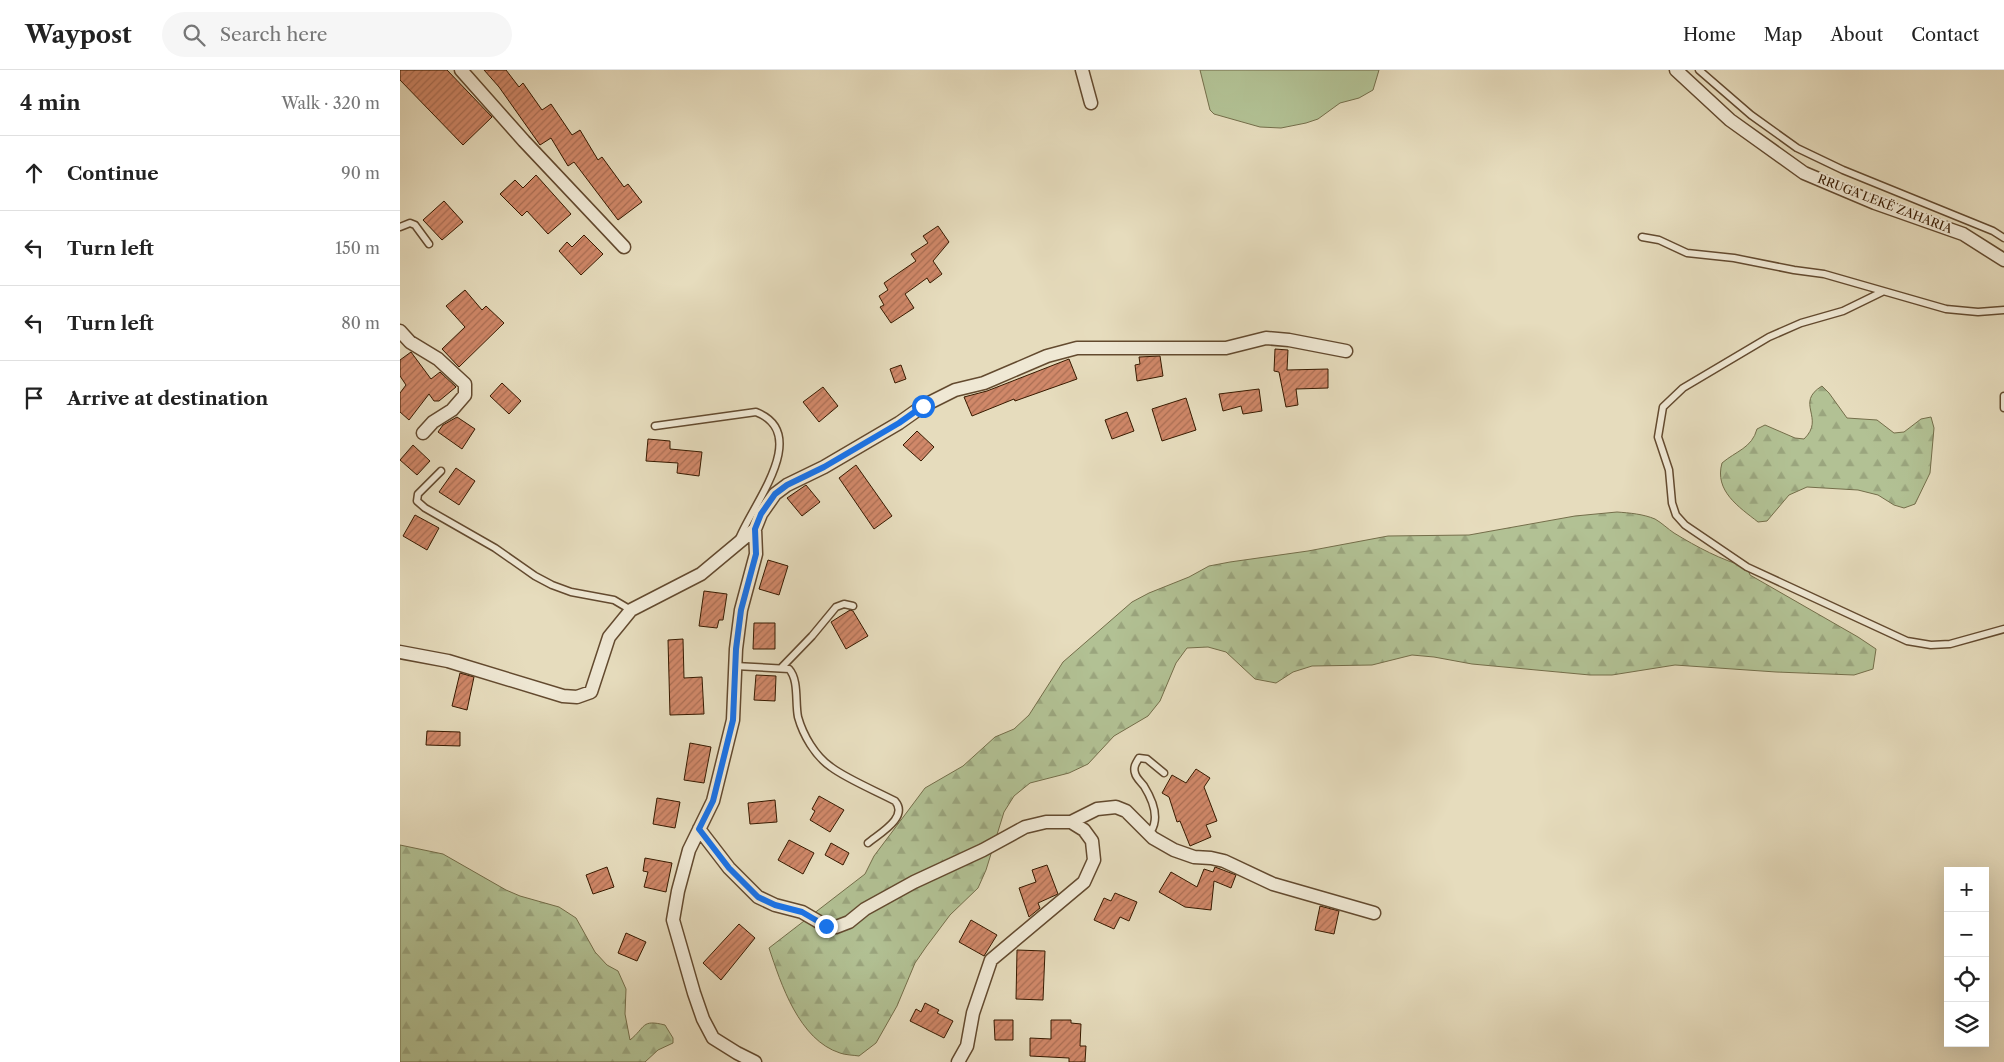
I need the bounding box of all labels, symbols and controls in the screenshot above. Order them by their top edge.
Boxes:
search box [162,12,512,57]
text: Waypost [25,20,132,49]
icon: search [180,21,208,49]
text: Search here [220,23,327,46]
text: Home [1683,24,1736,46]
text: Map [1764,24,1802,46]
text: About [1830,24,1883,46]
text: Contact [1911,24,1979,46]
text: 4 min [20,90,81,115]
text: Walk · 320 m [281,93,380,113]
icon: ahead [20,159,48,187]
text: Continue [67,162,159,185]
text: 90 m [341,163,380,183]
street label: RRUGA LEKË ZAHARIA [1816,170,1956,237]
icon: left [20,234,48,262]
text: Turn left [67,237,154,260]
text: 150 m [335,238,380,258]
icon: left [20,309,48,337]
text: Turn left [67,312,154,335]
text: 80 m [341,313,380,333]
icon: arrive [20,384,48,412]
text: Arrive at destination [67,387,268,410]
route start [912,395,935,418]
map controls [1944,867,1989,1047]
button: + [1944,867,1989,912]
button: − [1944,912,1989,957]
route end [815,915,838,938]
button: locate [1944,957,1989,1002]
button: layers [1944,1002,1989,1047]

